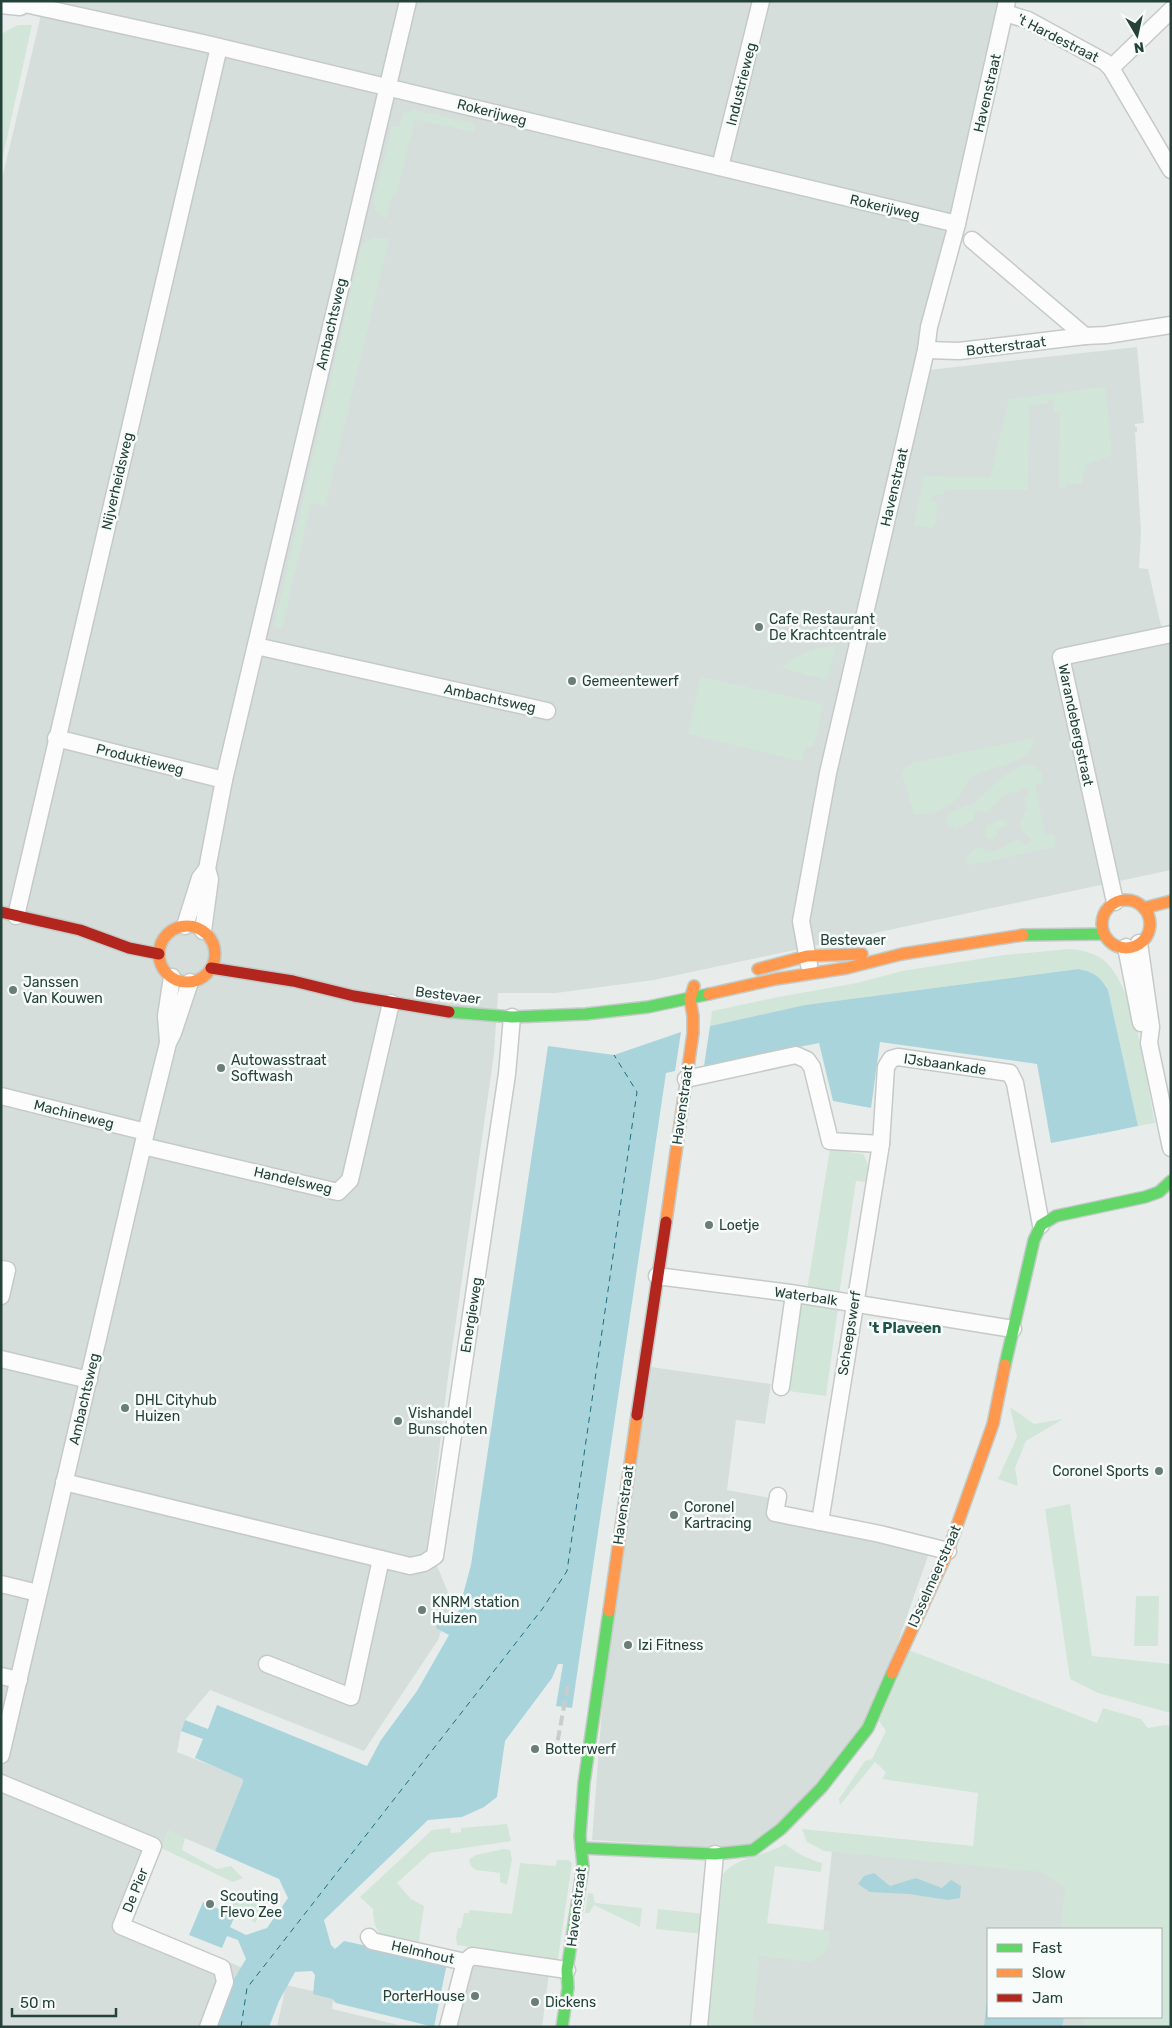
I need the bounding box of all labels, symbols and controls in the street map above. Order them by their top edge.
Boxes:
north arrow [1112,10,1162,60]
street label: 't Hardestraat [1014,11,1102,67]
text: N [1133,38,1145,57]
street label: Industrieweg [723,41,760,128]
street label: Havenstraat [970,52,1005,134]
street label: Rokerijweg [455,96,529,129]
street label: Rokerijweg [848,191,922,224]
street label: Ambachtsweg [313,277,350,372]
street label: Botterstraat [965,333,1047,360]
street label: Nijverheidsweg [98,431,137,532]
street label: Havenstraat [877,446,912,528]
place label: Cafe Restaurant De Krachtcentrale [769,611,887,644]
marker: Cafe Restaurant De Krachtcentrale [753,621,765,633]
street label: Warandebergstraat [1054,662,1097,788]
place label: Gemeentewerf [582,673,679,690]
marker: Gemeentewerf [566,675,578,687]
street label: Ambachtsweg [442,680,537,717]
street label: Produktieweg [94,740,186,779]
street label: Bestevaer [820,932,887,949]
place label: Janssen Van Kouwen [23,974,103,1007]
street label: Bestevaer [414,983,482,1008]
marker: Janssen Van Kouwen [7,984,19,996]
street label: IJsbaankade [903,1050,987,1079]
place label: Autowasstraat Softwash [231,1052,327,1085]
marker: Autowasstraat Softwash [215,1062,227,1074]
street label: Havenstraat [669,1064,697,1146]
street label: Machineweg [32,1096,116,1133]
street label: Handelsweg [252,1163,334,1198]
place label: Loetje [719,1217,760,1234]
marker: Loetje [703,1219,715,1231]
street label: Energieweg [457,1276,486,1354]
street label: Waterbalk [773,1284,840,1309]
street label: Scheepswerf [834,1289,865,1377]
district label: 't Plaveen [869,1319,942,1337]
street label: Ambachtsweg [66,1352,103,1447]
place label: DHL Cityhub Huizen [135,1392,217,1425]
marker: DHL Cityhub Huizen [119,1402,131,1414]
place label: Vishandel Bunschoten [408,1405,487,1438]
marker: Vishandel Bunschoten [392,1415,404,1427]
place label: Coronel Sports [1052,1463,1149,1480]
street label: Havenstraat [610,1464,638,1546]
marker: Coronel Sports [1153,1465,1165,1477]
place label: Coronel Kartracing [684,1499,752,1532]
marker: Coronel Kartracing [668,1509,680,1521]
street label: IJsselmeerstraat [904,1522,965,1630]
place label: KNRM station Huizen [432,1594,520,1627]
marker: KNRM station Huizen [416,1604,428,1616]
place label: Izi Fitness [638,1637,703,1654]
marker: Izi Fitness [622,1639,634,1651]
place label: Botterwerf [545,1741,617,1758]
marker: Botterwerf [529,1743,541,1755]
street label: De Pier [119,1865,152,1915]
street label: Havenstraat [563,1866,590,1948]
place label: Scouting Flevo Zee [220,1888,282,1921]
marker: Scouting Flevo Zee [204,1898,216,1910]
legend [987,1928,1162,2018]
street label: Helmhout [390,1937,457,1968]
text: Fast [1032,1939,1062,1957]
text: Slow [1032,1964,1065,1982]
scale bar [12,1986,116,2018]
place label: PorterHouse [383,1988,465,2005]
text: Jam [1032,1989,1063,2007]
marker: PorterHouse [469,1990,481,2002]
text: 50 m [20,1994,55,2012]
place label: Dickens [545,1994,596,2011]
marker: Dickens [529,1996,541,2008]

